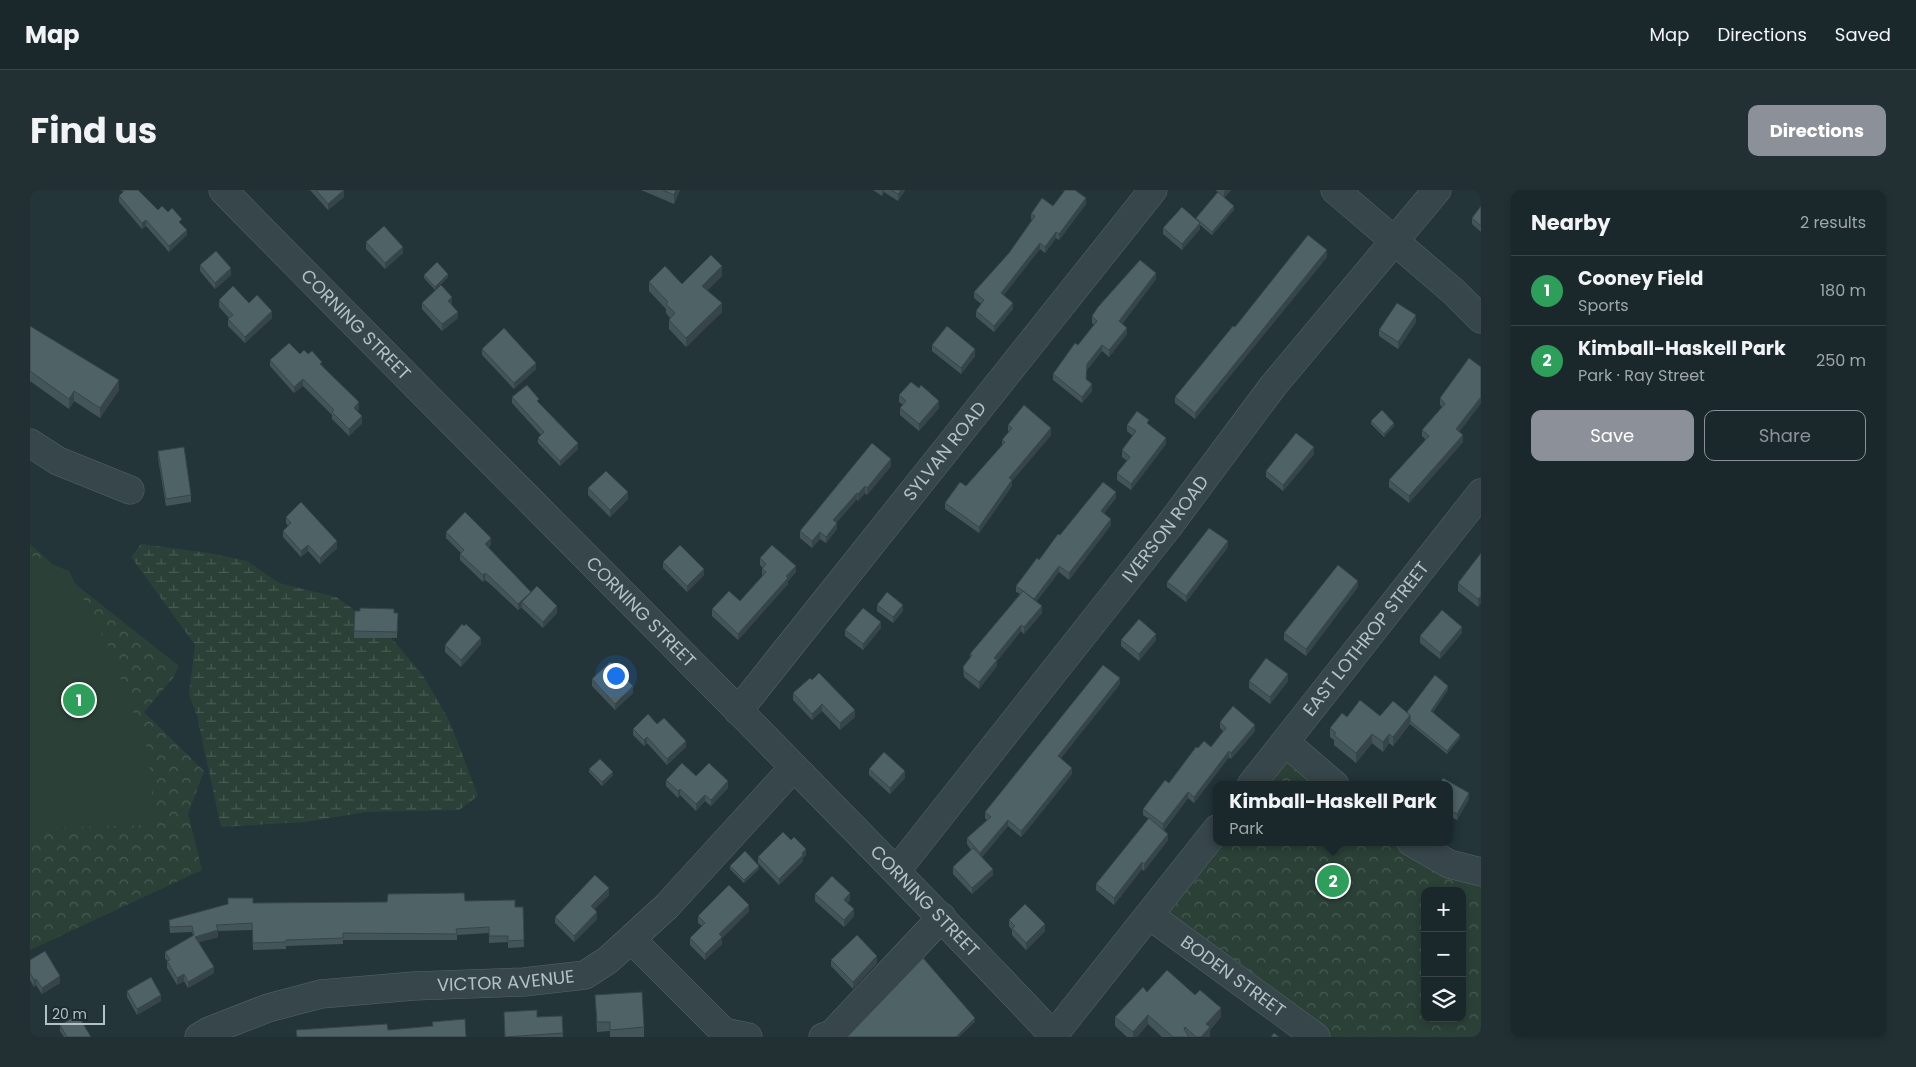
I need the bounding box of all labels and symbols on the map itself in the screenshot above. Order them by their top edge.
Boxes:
street label: CORNING STREET [295,263,417,386]
street label: SYLVAN ROAD [897,396,992,506]
street label: IVERSON ROAD [1116,470,1214,588]
street label: CORNING STREET [581,551,702,673]
street label: EAST LOTHROP STREET [1297,556,1435,721]
your location [603,663,629,689]
pin: 1 [63,681,95,719]
street label: CORNING STREET [865,839,985,962]
pin: 2 [1317,862,1349,900]
street label: BODEN STREET [1176,929,1291,1023]
street label: VICTOR AVENUE [436,963,576,997]
scale bar [45,1002,105,1025]

